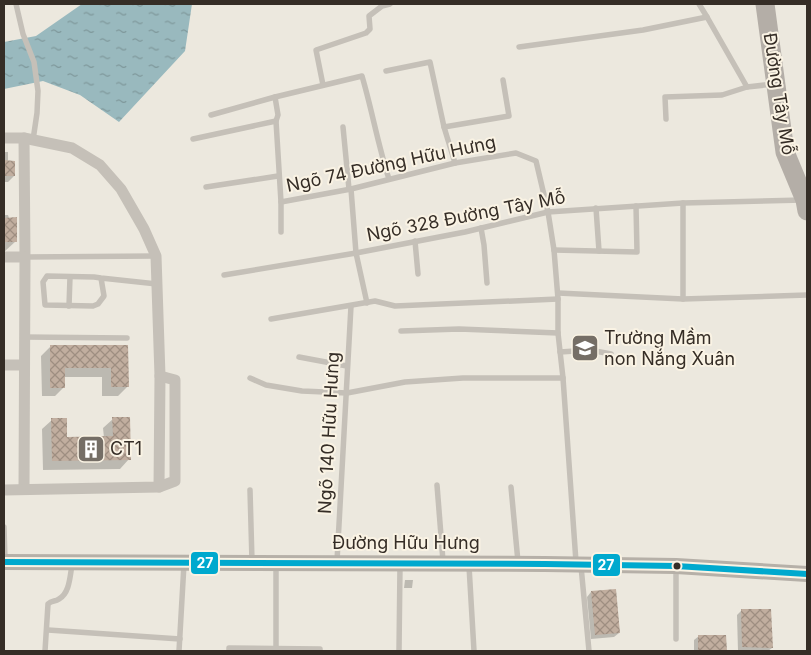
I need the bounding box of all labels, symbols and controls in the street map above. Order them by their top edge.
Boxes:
street label: Đường Tây Mỗ [759,31,800,157]
street label: Ngõ 74 Đường Hữu Hưng [284,131,498,196]
street label: Ngõ 328 Đường Tây Mỗ [365,186,567,245]
place label: Trường Mầm non Nắng Xuân [604,327,735,369]
school or university icon: Trường Mầm non Nắng Xuân [570,333,600,363]
street label: Ngõ 140 Hữu Hưng [314,351,343,515]
building icon: CT1 [76,434,106,464]
place label: CT1 [110,438,142,459]
street label: Đường Hữu Hưng [332,532,480,553]
line badge: 27 [190,551,219,575]
line badge: 27 [592,553,621,577]
text: 27 [197,554,213,571]
text: 27 [598,556,614,573]
unlabelled marker [672,561,682,571]

